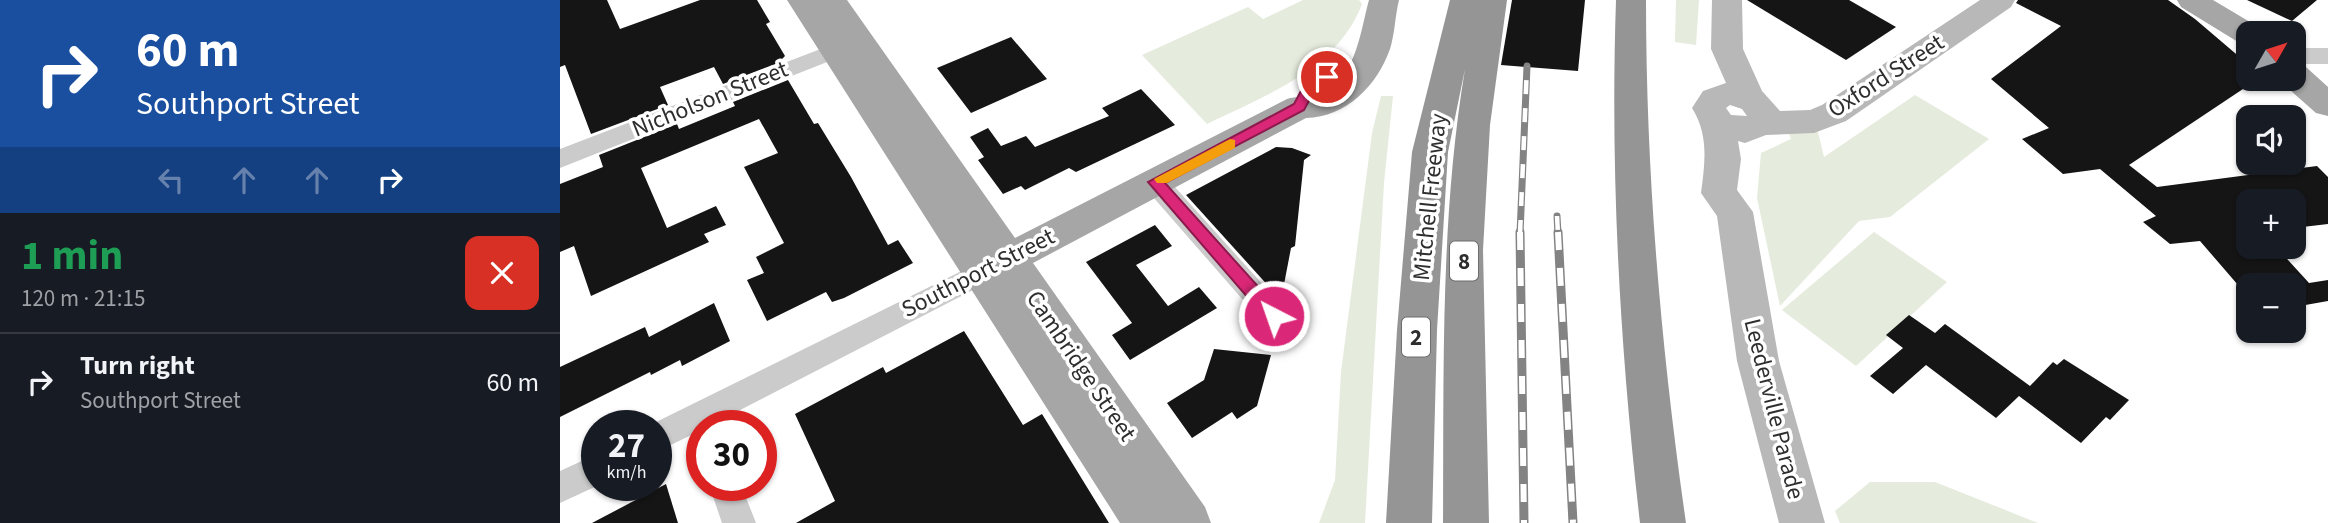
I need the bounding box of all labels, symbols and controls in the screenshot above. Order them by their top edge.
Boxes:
text: 60 m [136,16,240,86]
north arrow [2236,21,2306,91]
map controls [2236,21,2306,343]
street label: Oxford Street [1821,25,1951,127]
icon: right [21,28,112,119]
pin [1297,47,1357,107]
street label: Nicholson Street [627,52,793,146]
icon: arrive [1308,58,1346,96]
text: Southport Street [136,81,360,127]
button: sound [2236,105,2306,175]
street label: Mitchell Freeway [1404,112,1456,282]
icon: left [152,161,190,199]
icon: ahead [225,161,263,199]
icon: ahead [298,161,336,199]
icon: right [371,161,409,199]
button: + [2236,189,2306,259]
street label: Southport Street [895,219,1061,327]
text: 1 min [21,226,123,286]
button: close [465,236,539,310]
road number: 8 [1450,242,1478,280]
button: − [2236,273,2306,343]
position arrow [1237,279,1311,353]
text: 120 m · 21:15 [21,282,145,315]
street label: Cambridge Street [1018,284,1144,448]
street label: Leederville Parade [1735,315,1813,503]
road number: 2 [1402,318,1430,356]
text: Turn right [80,347,195,384]
icon: right [21,363,59,401]
text: 60 m [486,364,539,401]
text: Southport Street [80,384,241,417]
speed limit sign: 30 [686,410,777,501]
text: 27 [608,421,645,471]
text: km/h [607,460,646,485]

